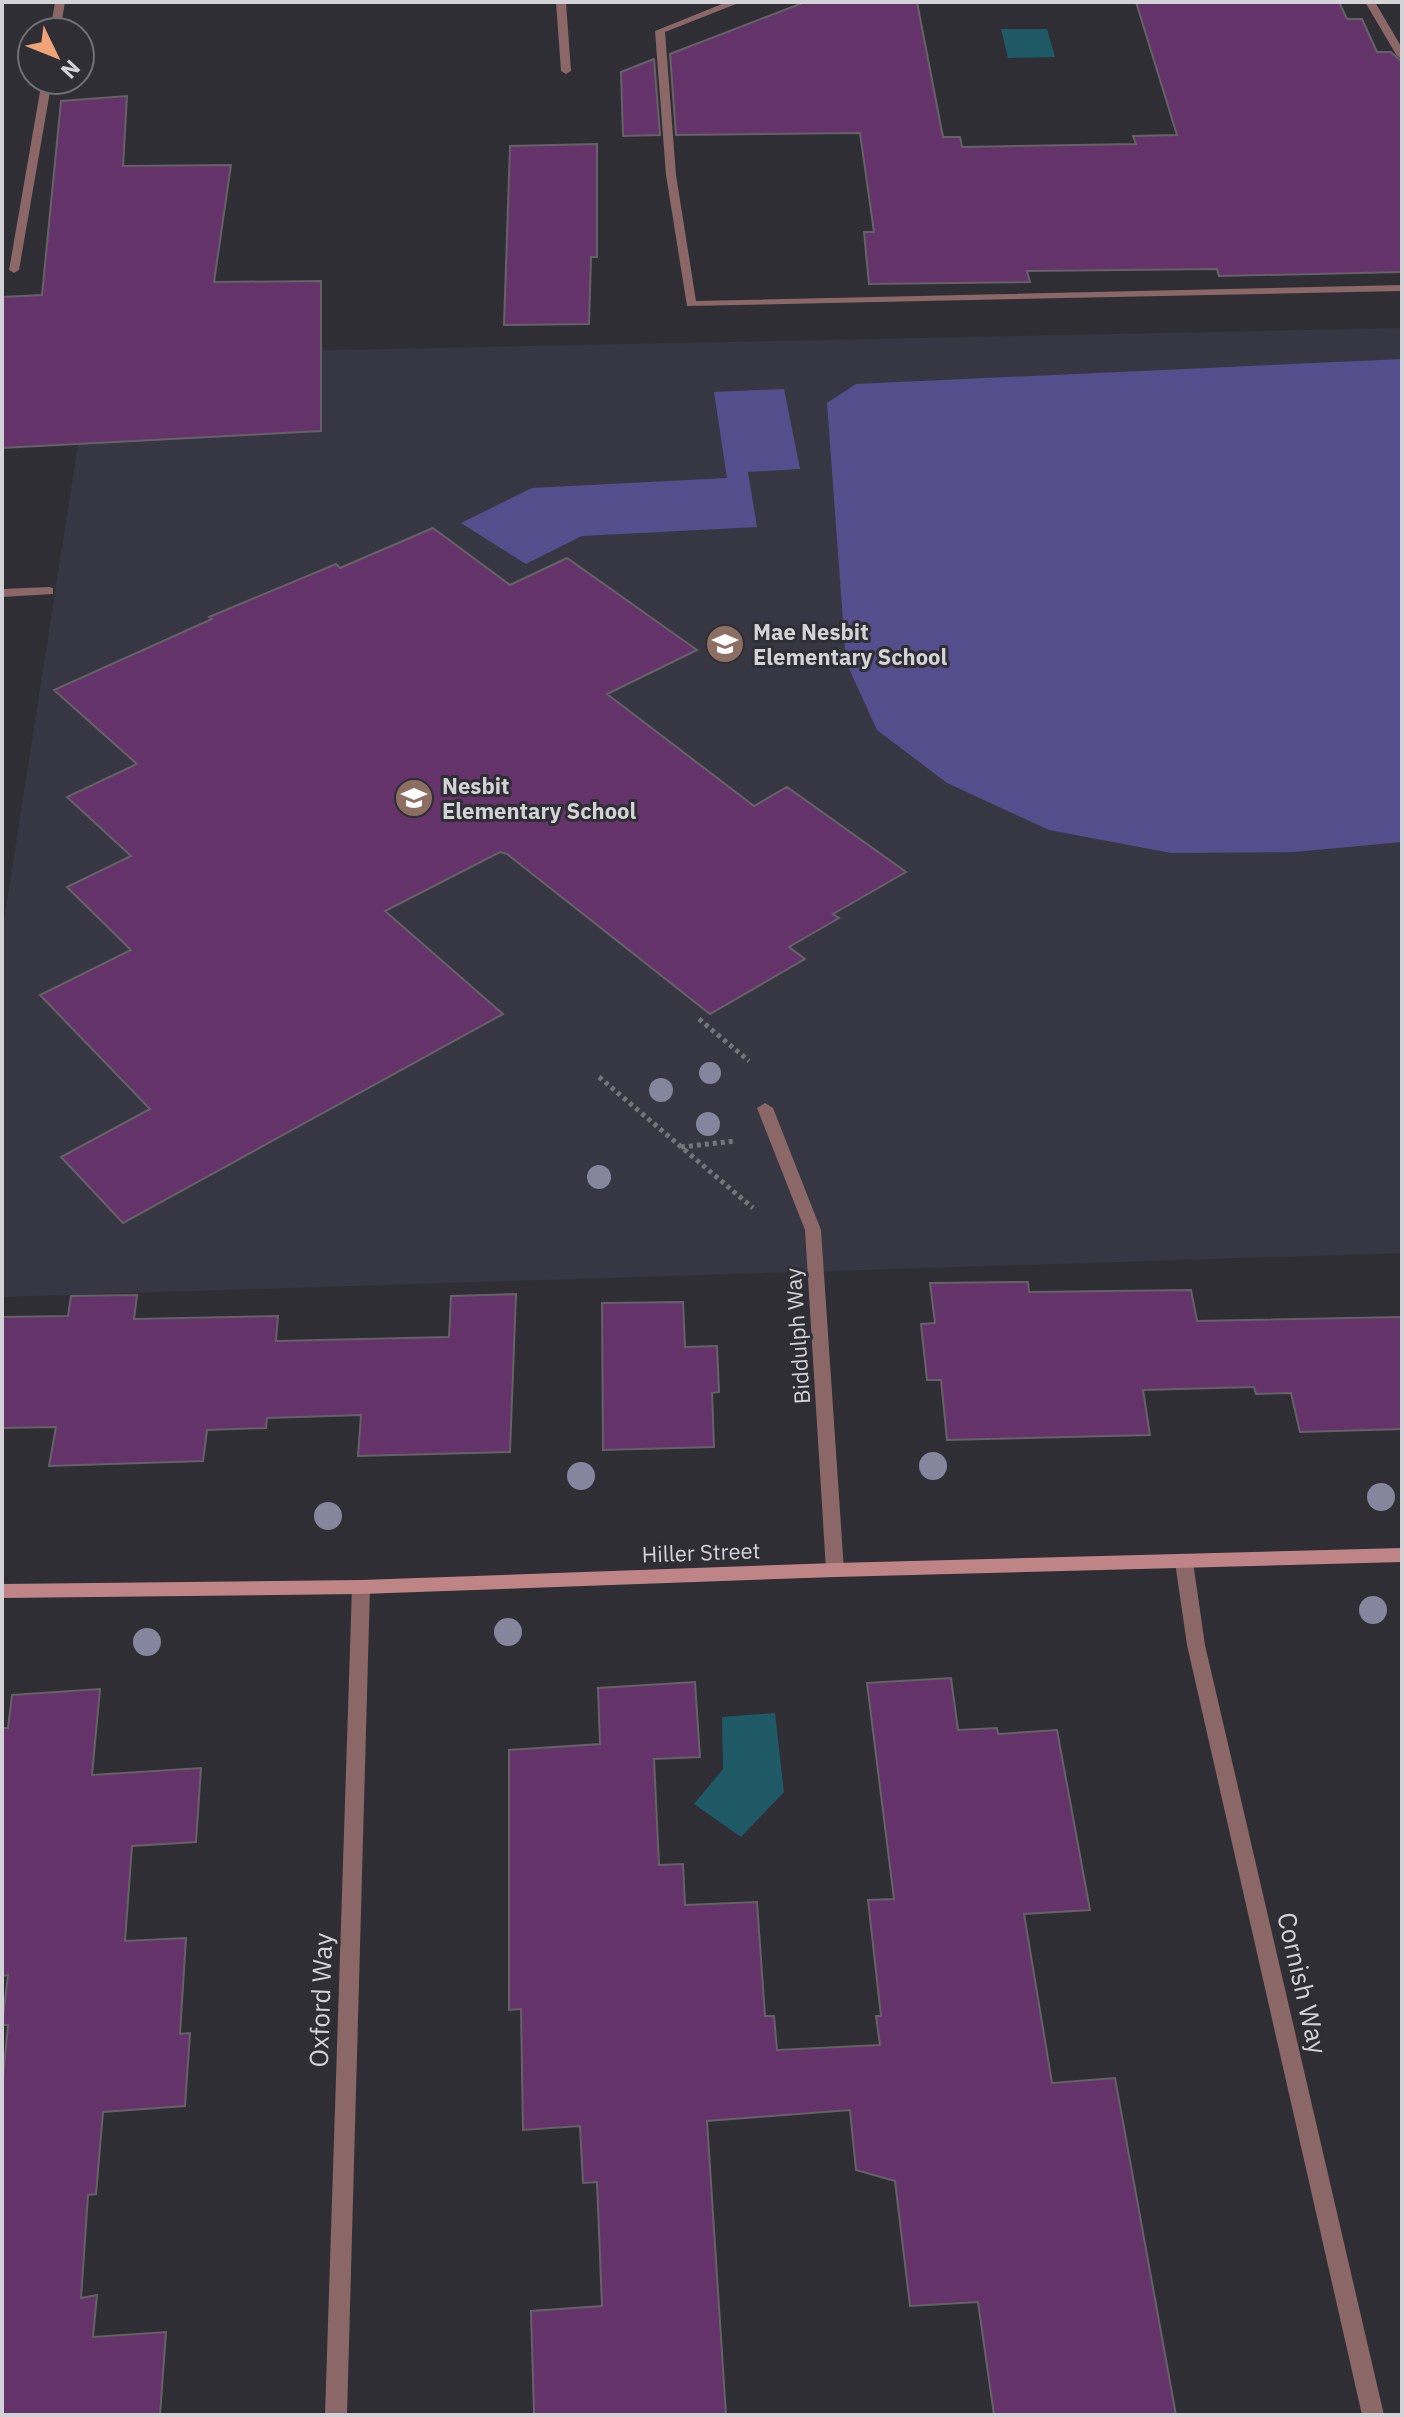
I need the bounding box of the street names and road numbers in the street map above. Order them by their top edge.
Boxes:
street label: Biddulph Way [778,1267,816,1405]
street label: Hiller Street [641,1535,761,1569]
street label: Cornish Way [1270,1909,1336,2057]
street label: Oxford Way [301,1932,339,2068]

